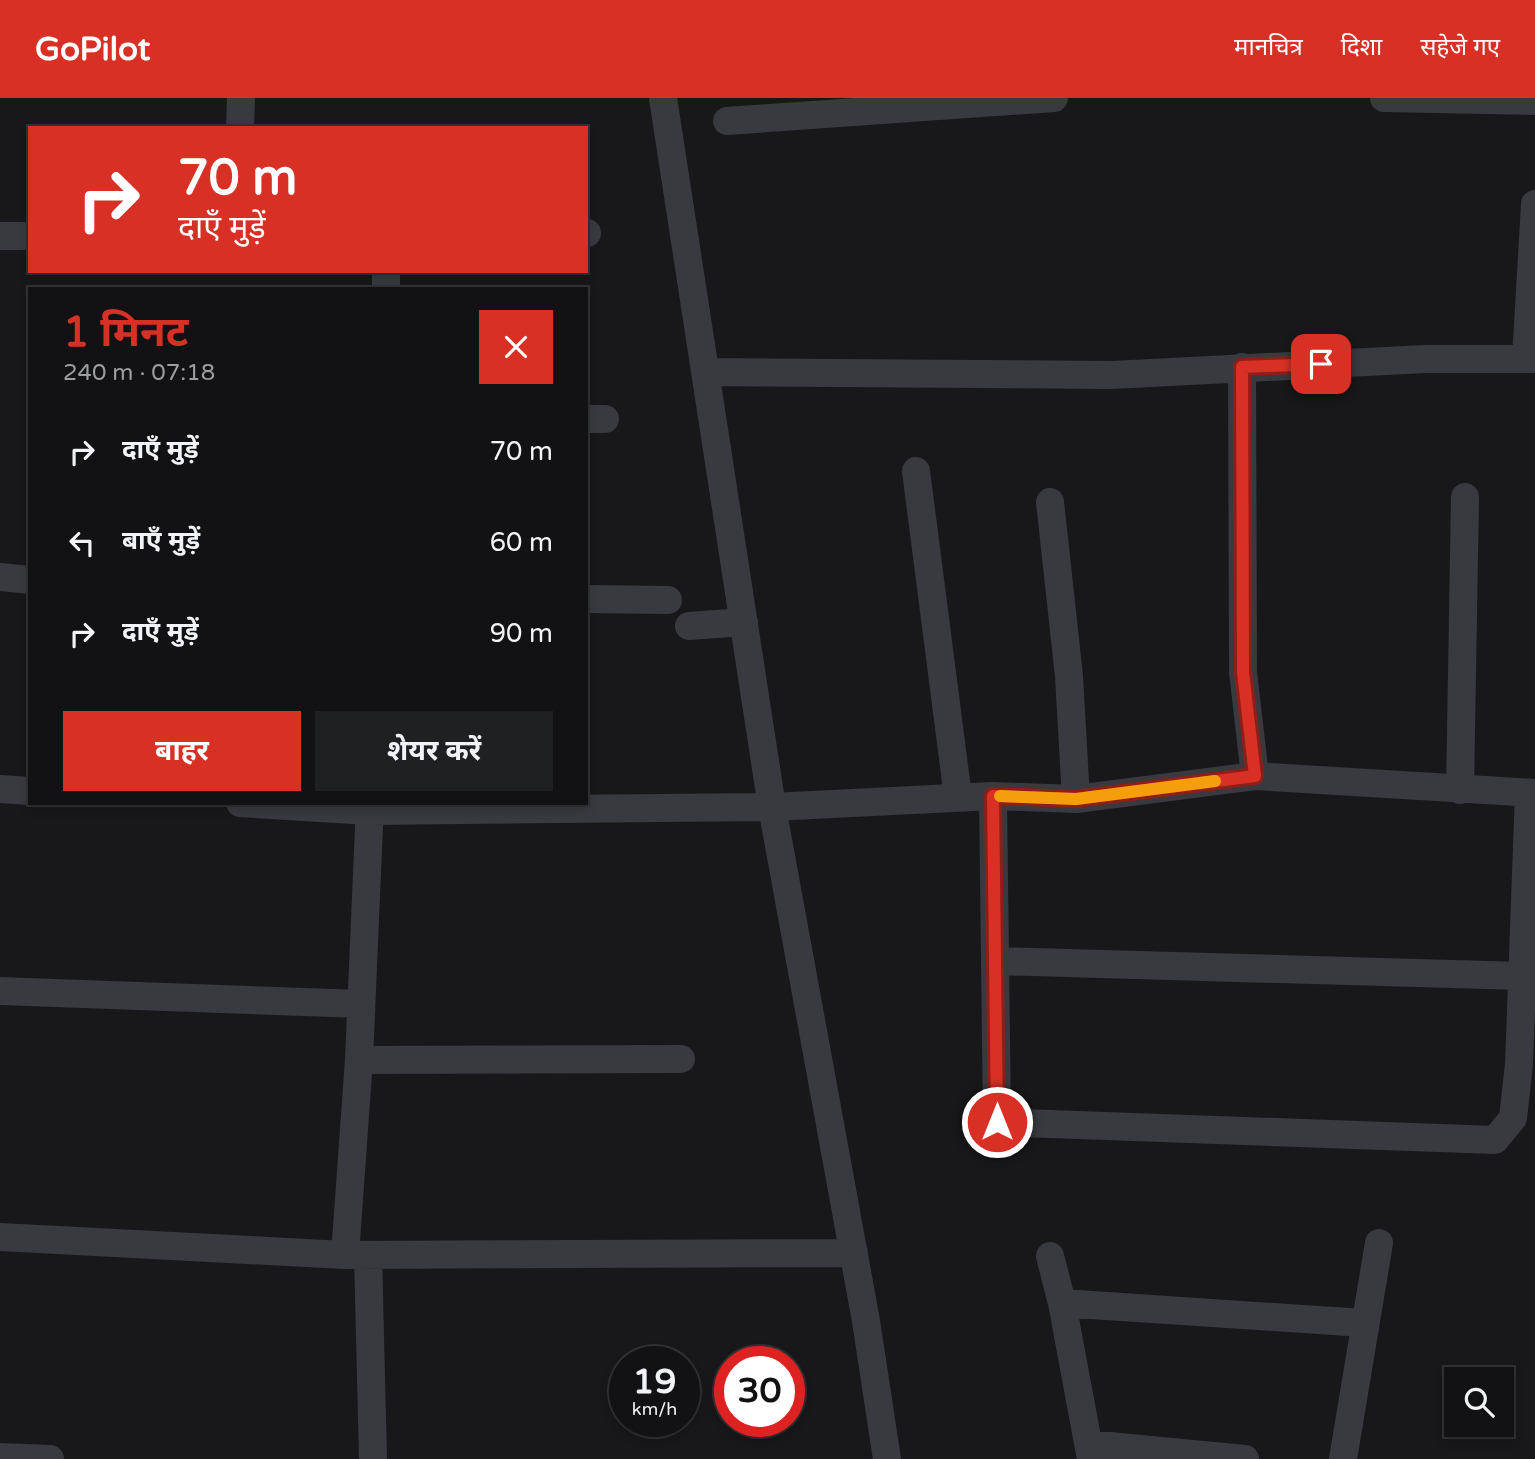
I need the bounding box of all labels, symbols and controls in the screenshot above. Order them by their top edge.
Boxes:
text: GoPilot [35,30,150,69]
text: मानचित्र [1234,33,1303,62]
text: दिशा [1341,33,1382,62]
text: सहेजे गए [1420,33,1500,62]
text: 70 m [178,149,297,208]
icon: right [63,154,154,245]
text: दाएँ मुड़ें [178,209,266,247]
text: 1 मिनट [63,307,188,358]
button: close [479,310,553,384]
pin [1291,334,1351,394]
icon: arrive [1302,345,1340,383]
text: 240 m · 07:18 [63,359,215,387]
icon: right [63,433,101,471]
text: दाएँ मुड़ें [122,434,199,465]
text: 70 m [490,436,553,467]
icon: left [63,524,101,562]
text: बाएँ मुड़ें [122,525,200,556]
text: 60 m [490,527,553,558]
icon: right [63,615,101,653]
text: दाएँ मुड़ें [122,616,199,647]
text: 90 m [490,618,553,649]
button: बाहर [63,711,301,791]
button: शेयर करें [315,711,553,791]
position arrow [960,1085,1034,1159]
speed limit sign: 30 [714,1346,805,1437]
text: 19 [633,1361,676,1403]
map controls [1444,1367,1514,1437]
button: search [1444,1367,1514,1437]
text: km/h [632,1398,677,1420]

